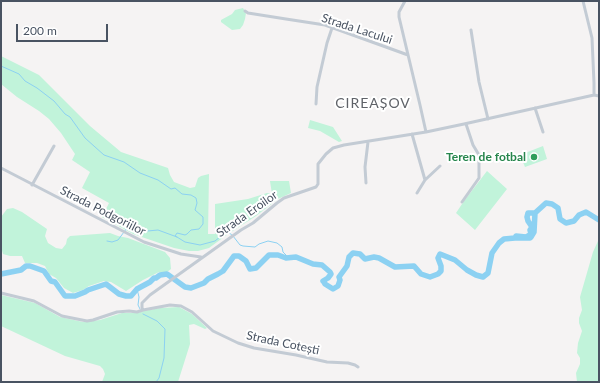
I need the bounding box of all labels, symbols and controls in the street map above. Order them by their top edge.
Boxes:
street label: Strada Lacului [320,11,394,47]
scale bar [18,16,110,42]
text: 200 m [23,23,57,38]
district label: CIREAȘOV [335,95,411,111]
place label: Teren de fotbal [446,150,526,164]
marker: Teren de fotbal [529,152,539,162]
street label: Strada Podgoriilor [58,183,148,239]
street label: Strada Eroilor [214,188,280,240]
street label: Strada Cotești [245,328,321,358]

